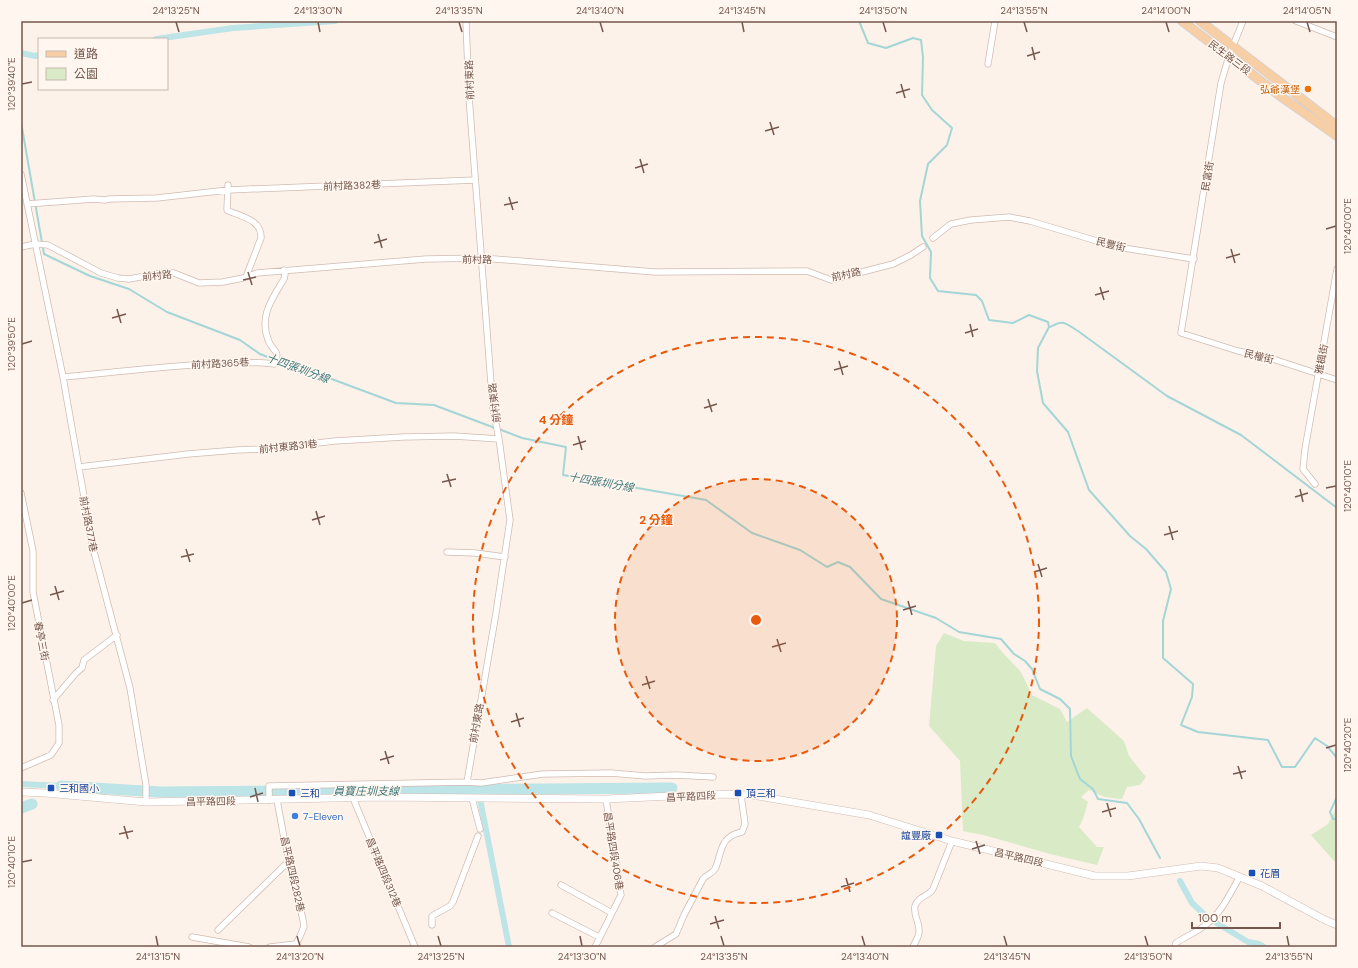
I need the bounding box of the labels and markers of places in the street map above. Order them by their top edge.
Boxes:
place label: 弘爺漢堡 [1260,83,1300,96]
marker: 弘爺漢堡 [1303,84,1313,94]
centre of rings [749,613,763,627]
place label: 三和國小 [59,782,99,795]
marker: 三和國小 [46,783,56,793]
place label: 三和 [300,787,320,800]
place label: 頂三和 [746,787,776,800]
marker: 三和 [287,788,297,798]
marker: 頂三和 [733,788,743,798]
place label: 7-Eleven [303,810,343,823]
marker: 7-Eleven [290,811,300,821]
place label: 誼豐廠 [901,829,931,842]
marker: 誼豐廠 [934,830,944,840]
place label: 花眉 [1260,867,1280,880]
marker: 花眉 [1247,868,1257,878]

